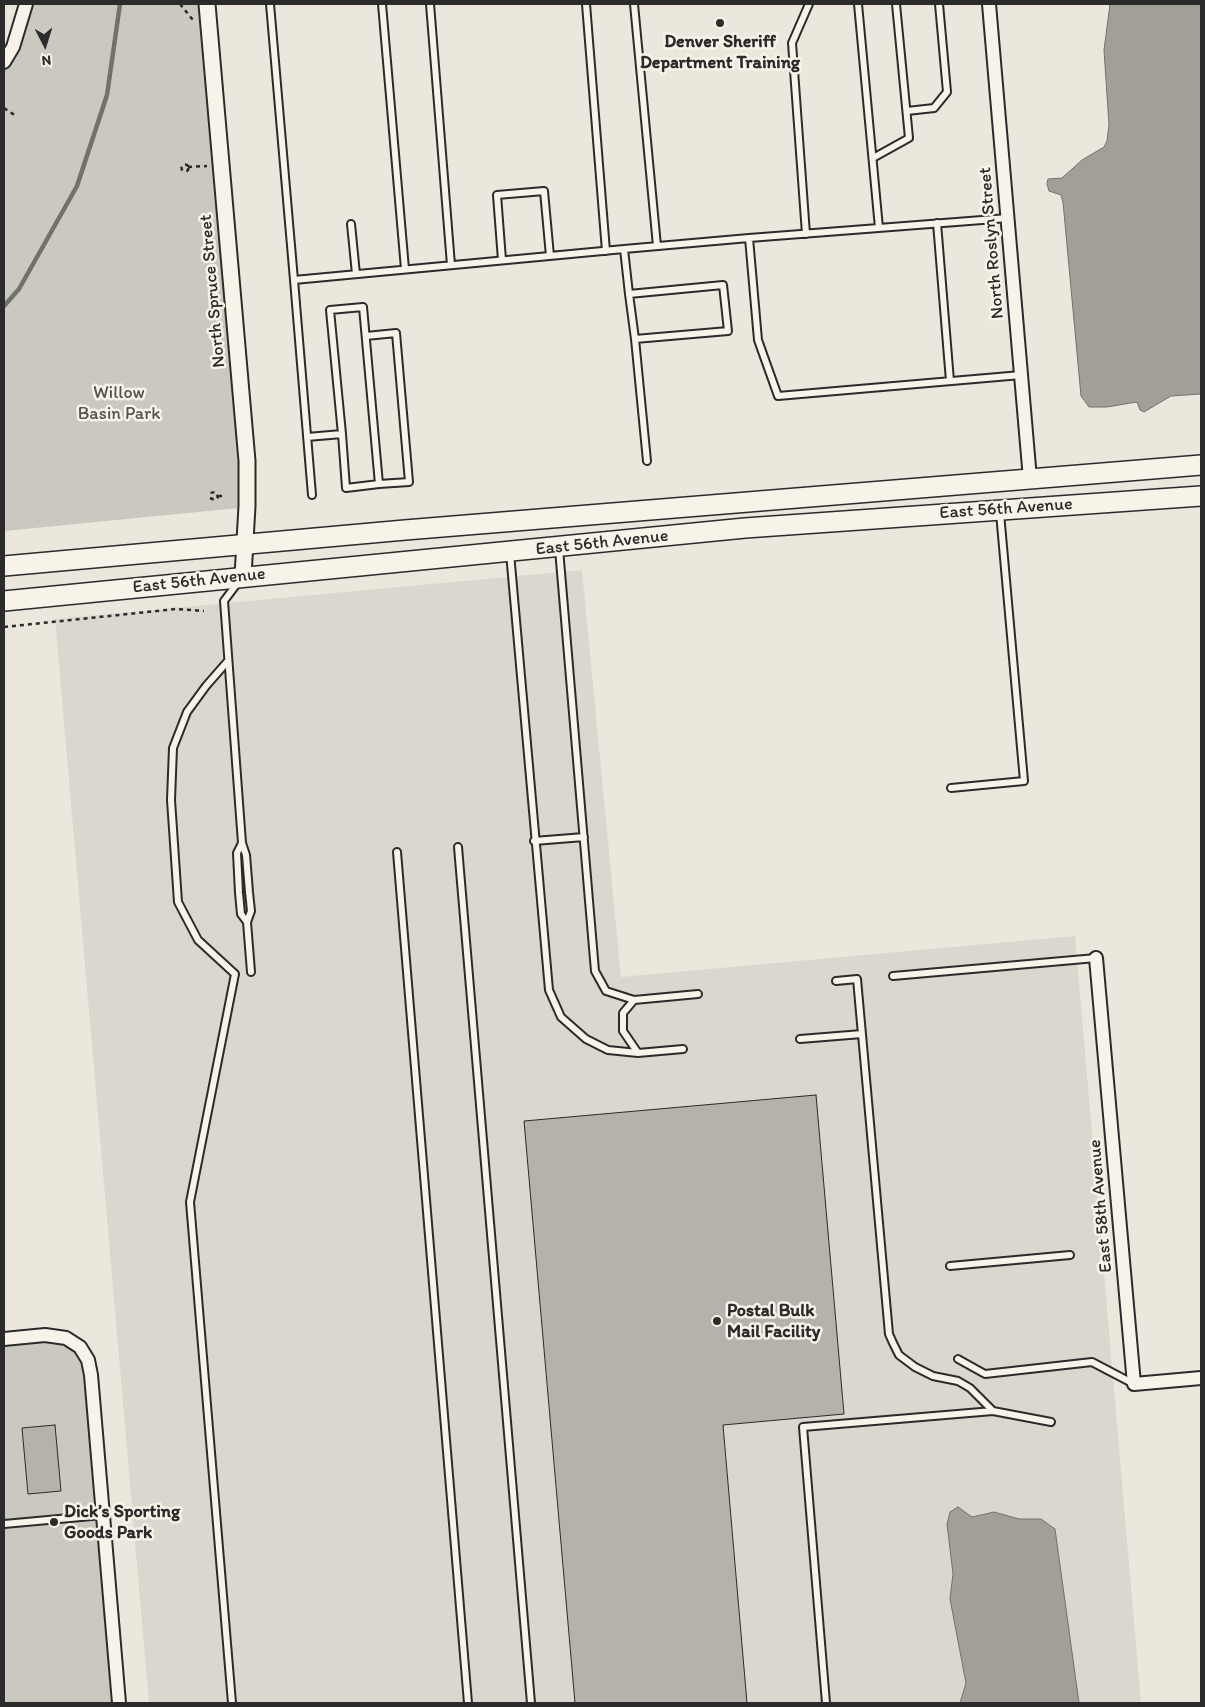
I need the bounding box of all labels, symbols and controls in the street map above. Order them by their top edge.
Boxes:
marker: Denver Sheriff Department Training [714,17,726,29]
north arrow [20,20,70,70]
place label: Denver Sheriff Department Training [640,31,800,74]
text: N [41,52,52,69]
street label: North Roslyn Street [975,166,1009,320]
street label: North Spruce Street [196,213,230,369]
park label: Willow Basin Park [78,382,160,424]
street label: East 56th Avenue [939,494,1073,524]
street label: East 56th Avenue [535,525,669,561]
street label: East 56th Avenue [132,563,266,599]
street label: East 58th Avenue [1084,1138,1118,1274]
place label: Postal Bulk Mail Facility [727,1300,820,1342]
marker: Postal Bulk Mail Facility [711,1315,723,1327]
place label: Dick’s Sporting Goods Park [64,1501,180,1544]
marker: Dick’s Sporting Goods Park [48,1516,60,1528]

